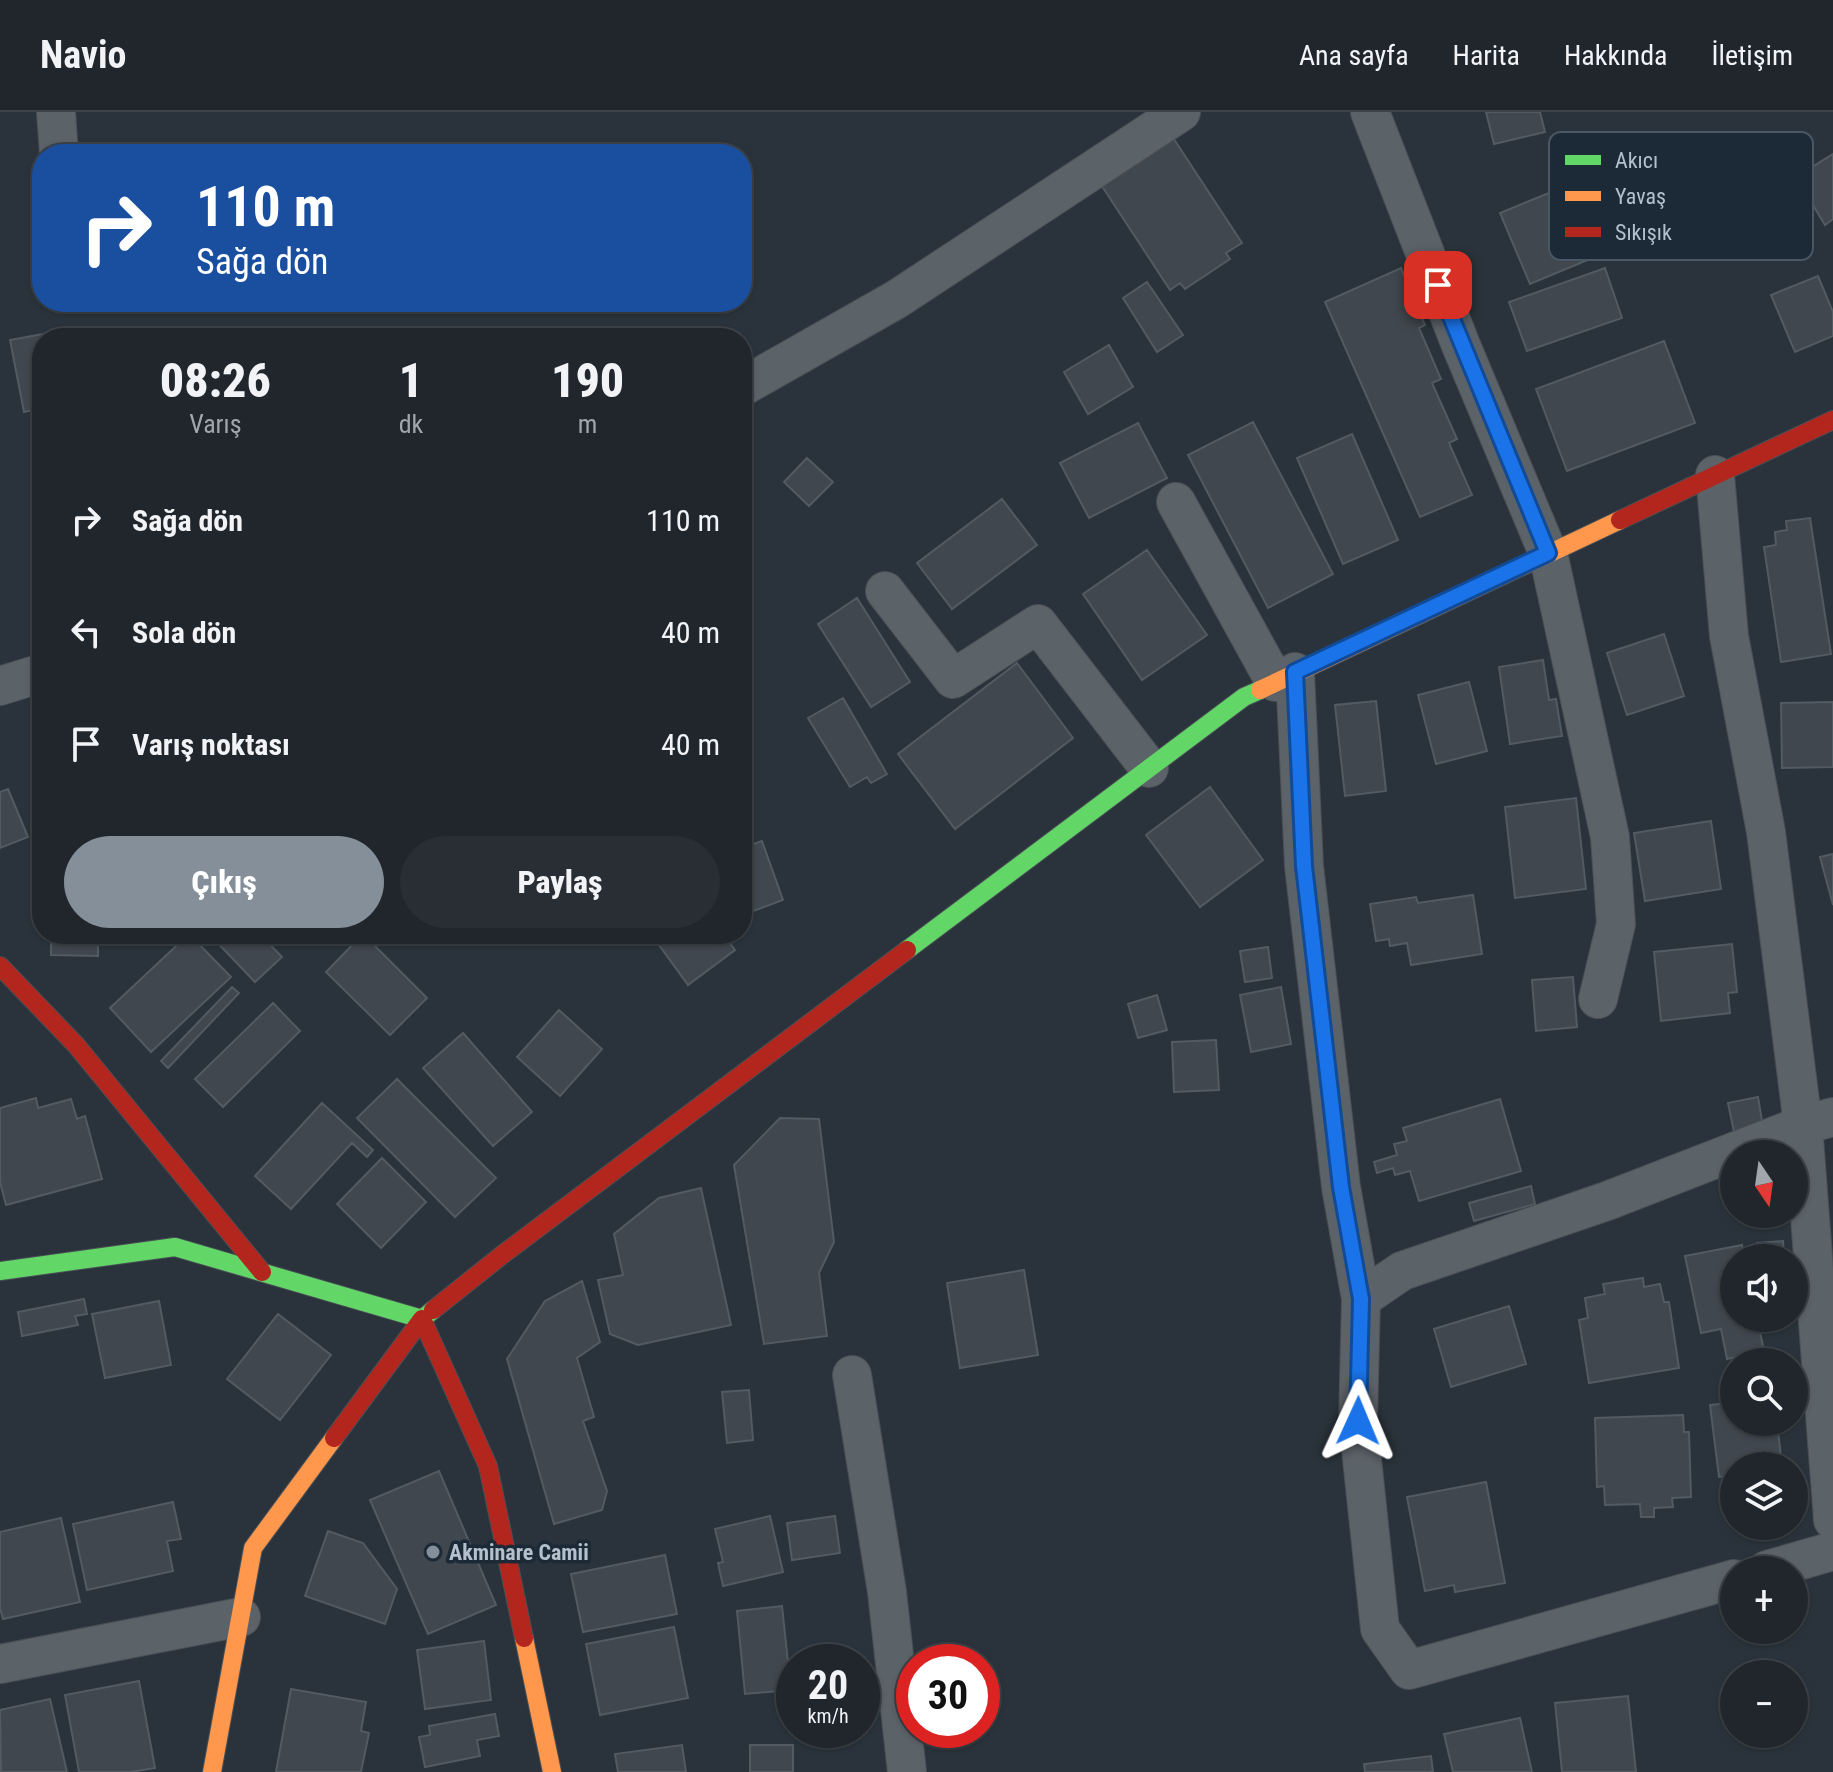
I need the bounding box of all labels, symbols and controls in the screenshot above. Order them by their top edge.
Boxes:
text: Navio [40,33,126,77]
text: Ana sayfa [1299,39,1409,72]
text: Harita [1453,39,1520,72]
text: Hakkında [1564,39,1667,72]
text: İletişim [1711,39,1793,72]
legend [1549,132,1813,260]
text: Akıcı [1615,148,1658,173]
text: 110 m [196,174,335,240]
icon: right [64,176,168,280]
text: Yavaş [1615,184,1666,209]
text: Sıkışık [1615,220,1672,245]
text: Sağa dön [196,241,329,283]
pin [1404,251,1472,319]
icon: arrive [1416,263,1460,307]
text: 08:26 [160,352,271,409]
text: 1 [399,352,423,409]
text: 190 [551,352,624,409]
text: Varış [189,409,241,439]
text: dk [399,409,423,439]
text: m [578,409,597,439]
icon: right [64,498,108,542]
text: Sağa dön [132,503,243,538]
text: 110 m [646,503,720,538]
icon: left [64,610,108,654]
text: Sola dön [132,615,236,650]
text: 40 m [661,615,720,650]
icon: arrive [64,722,108,766]
text: Varış noktası [132,727,290,762]
text: 40 m [661,727,720,762]
button: Çıkış [64,836,384,928]
button: Paylaş [400,836,720,928]
north arrow [1720,1140,1808,1228]
map controls [1720,1140,1808,1748]
button: sound [1720,1244,1808,1332]
button: search [1720,1348,1808,1436]
position arrow [1316,1379,1400,1463]
button: layers [1720,1452,1808,1540]
place label: Akminare Camii [449,1540,589,1565]
marker: Akminare Camii [424,1543,442,1561]
button: + [1720,1556,1808,1644]
speed limit sign: 30 [896,1644,1000,1748]
button: − [1720,1660,1808,1748]
text: 20 [808,1662,848,1709]
text: km/h [807,1704,849,1728]

